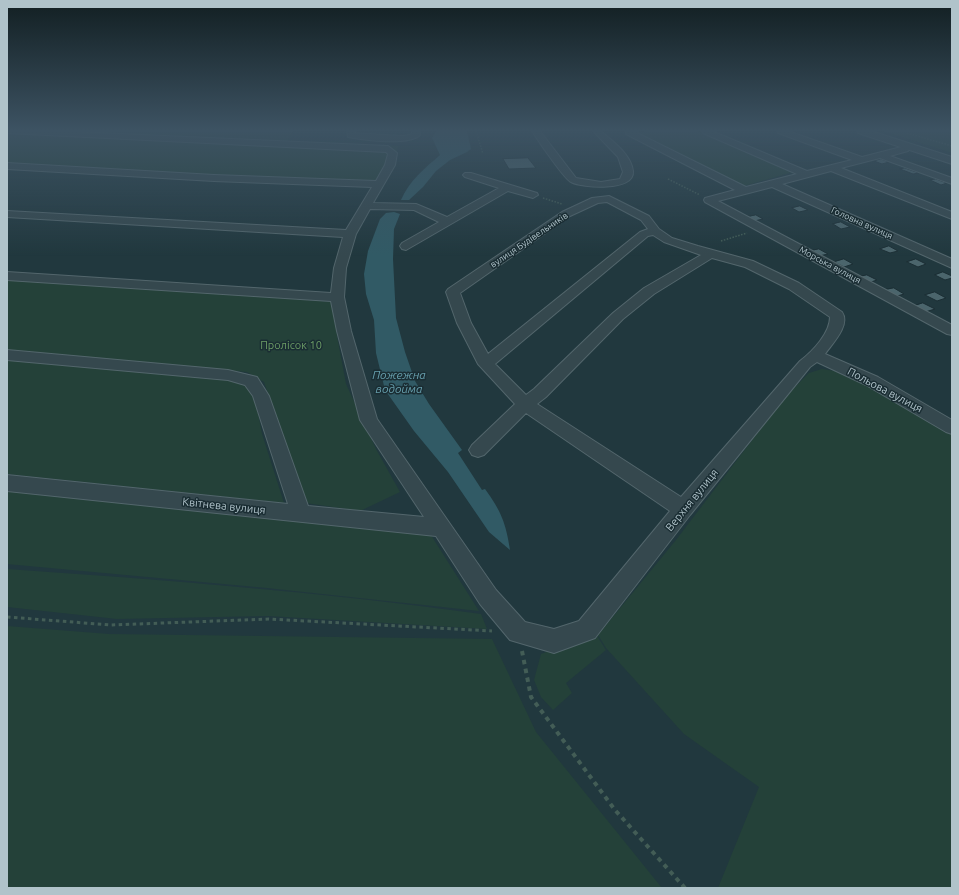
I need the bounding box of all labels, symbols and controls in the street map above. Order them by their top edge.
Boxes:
street label: Головна вулиця [830,205,894,241]
street label: вулиця Будівельників [488,210,570,270]
street label: Морська вулиця [797,244,863,286]
park label: Пролісок 10 [260,338,322,352]
street label: Польова вулиця [845,365,925,415]
water label: Пожежна водойма [372,368,426,396]
street label: Верхня вулиця [663,466,721,534]
street label: Квітнева вулиця [182,495,266,517]

